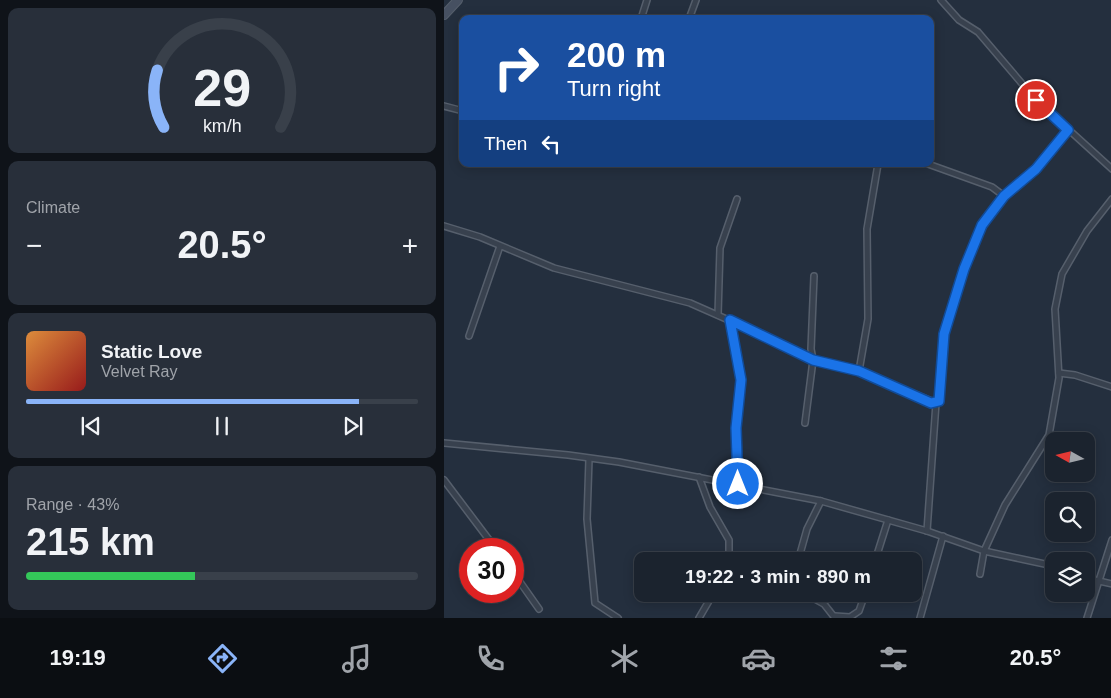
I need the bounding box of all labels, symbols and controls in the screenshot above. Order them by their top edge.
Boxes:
icon: right [484,35,549,100]
text: 200 m [567,35,666,74]
text: 29 [193,59,251,117]
text: Turn right [567,76,660,101]
pin [1015,79,1057,121]
icon: arrive [1022,86,1050,114]
text: km/h [203,116,241,136]
icon: left [537,130,565,158]
text: Then [484,133,527,154]
text: Climate [26,199,80,216]
text: 20.5° [177,224,267,266]
text: − [26,230,42,261]
text: + [402,230,418,261]
text: Static Love [101,341,202,362]
text: Velvet Ray [101,363,177,380]
icon: previous [77,412,105,440]
icon: pause [208,412,236,440]
icon: next [339,412,367,440]
north arrow [1045,432,1095,482]
map controls [1045,432,1095,602]
position arrow [711,457,763,509]
button: search [1045,492,1095,542]
text: Range · 43% [26,496,119,513]
text: 215 km [26,521,155,563]
speed limit sign: 30 [459,538,524,603]
button: layers [1045,552,1095,602]
text: 19:22 · 3 min · 890 m [685,566,871,587]
icon: directions [205,641,240,676]
icon: music [339,641,374,676]
icon: phone [473,641,508,676]
icon: climate [607,641,642,676]
icon: car [741,641,776,676]
icon: filters [876,641,911,676]
text: 19:19 [50,645,106,670]
text: 20.5° [1010,645,1061,670]

